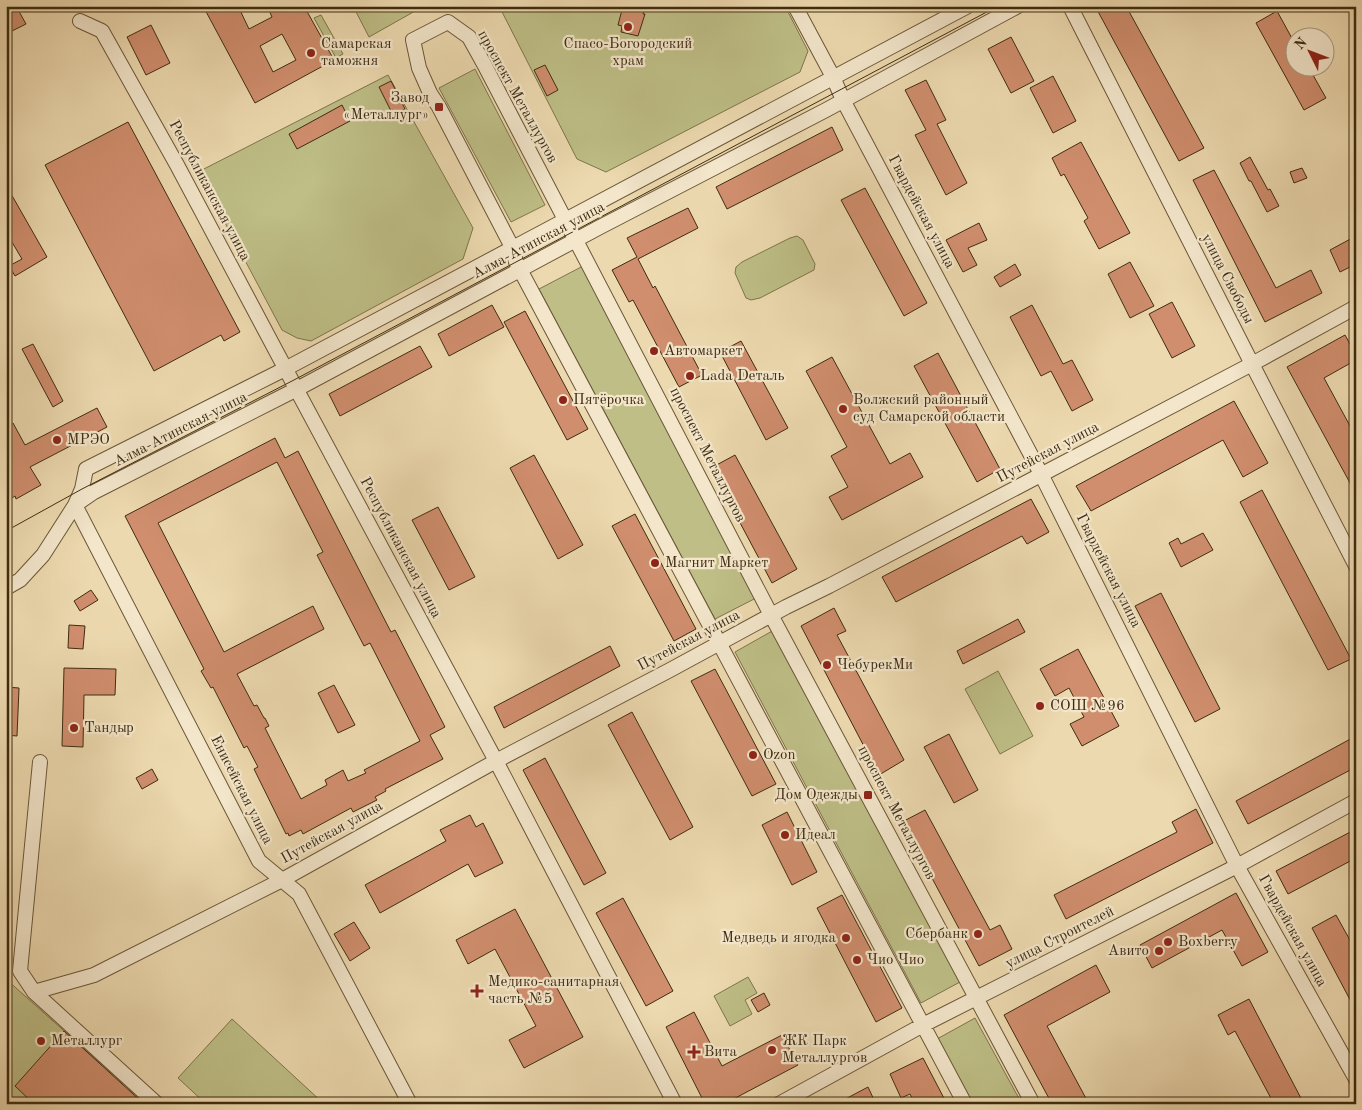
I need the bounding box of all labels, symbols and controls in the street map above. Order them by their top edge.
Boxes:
marker: Спасо-Богородский храм [622,21,634,33]
street label: проспект Металлургов [474,28,560,166]
north arrow [1284,28,1334,78]
text: N [1292,35,1310,53]
place label: Самарская таможня [321,37,392,69]
place label: Спасо-Богородский храм [564,37,692,69]
marker: Самарская таможня [305,47,317,59]
place label: Завод «Металлург» [343,91,430,123]
marker: Завод «Металлург» [433,101,445,113]
street label: Республиканская улица [166,118,253,264]
street label: Гвардейская улица [885,153,957,272]
street label: Алма-Атинская улица [470,200,608,282]
street label: улица Свободы [1198,231,1256,327]
place label: Автомаркет [664,344,743,359]
marker: Автомаркет [648,345,660,357]
place label: Lada Dеталь [700,369,785,384]
marker: Lada Dеталь [684,370,696,382]
street label: проспект Металлургов [666,385,748,525]
street label: Алма-Атинская улица [112,390,251,470]
place label: Пятёрочка [573,393,645,408]
place label: Волжский районный суд Самарской области [853,393,1005,425]
marker: Пятёрочка [557,394,569,406]
marker: Волжский районный суд Самарской области [837,403,849,415]
street label: Путейская улица [994,419,1102,486]
place label: МРЭО [67,433,110,448]
marker: МРЭО [51,434,63,446]
street label: Республиканская улица [357,475,444,621]
street label: Гвардейская улица [1073,512,1144,631]
place label: Магнит Маркет [665,556,768,571]
marker: Магнит Маркет [649,557,661,569]
street label: Путейская улица [635,607,743,674]
place label: ЧебурекМи [837,658,913,673]
marker: ЧебурекМи [821,659,833,671]
place label: СОШ №96 [1050,699,1125,714]
marker: СОШ №96 [1034,700,1046,712]
place label: Тандыр [84,721,134,736]
marker: Тандыр [68,722,80,734]
street label: Енисейская улица [207,733,275,847]
street label: проспект Металлургов [854,744,938,882]
place label: Ozon [763,748,796,763]
marker: Ozon [747,749,759,761]
place label: Дом Одежды [775,788,858,803]
marker: Дом Одежды [862,789,874,801]
street label: Путейская улица [279,799,386,867]
place label: Идеал [795,828,836,843]
marker: Идеал [779,829,791,841]
street label: Гвардейская улица [1255,872,1329,990]
street label: улица Строителей [1003,904,1117,972]
place label: Сбербанк [905,927,968,942]
marker: Сбербанк [972,928,984,940]
place label: Медведь и ягодка [721,931,837,946]
marker: Медведь и ягодка [840,932,852,944]
place label: Boxberry [1178,935,1238,950]
marker: Boxberry [1162,936,1174,948]
place label: Авито [1108,944,1149,959]
marker: Авито [1153,945,1165,957]
place label: Чио Чио [867,953,924,968]
marker: Чио Чио [851,954,863,966]
place label: Медико-санитарная часть №5 [488,975,620,1007]
marker: Медико-санитарная часть №5 [470,984,484,998]
place label: Металлург [51,1034,122,1049]
place label: ЖК Парк Металлургов [782,1034,867,1066]
marker: Металлург [35,1035,47,1047]
marker: ЖК Парк Металлургов [766,1044,778,1056]
place label: Вита [704,1045,738,1060]
marker: Вита [688,1046,700,1058]

